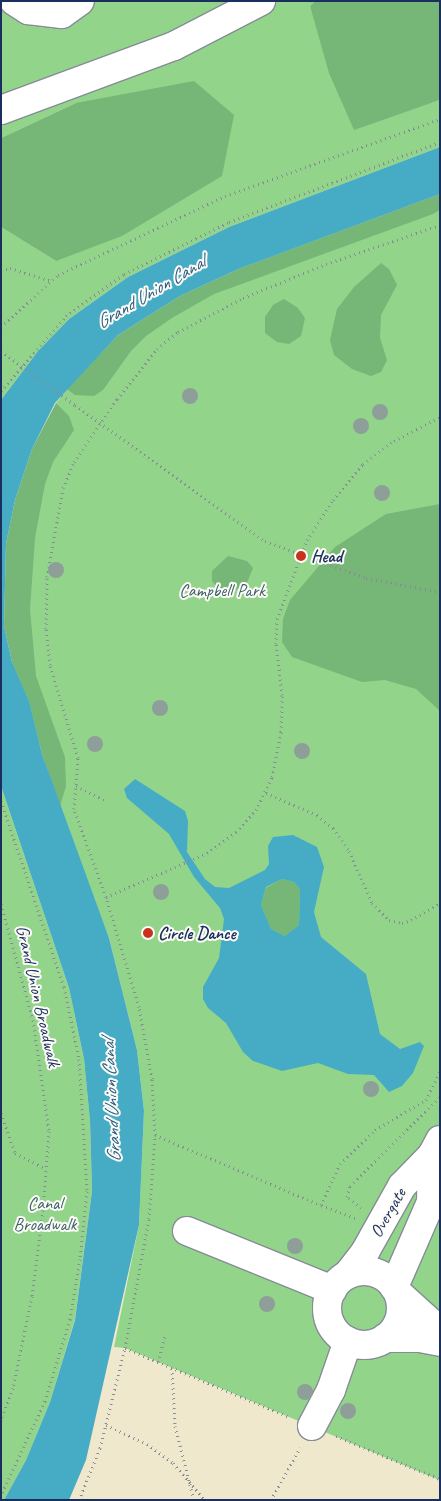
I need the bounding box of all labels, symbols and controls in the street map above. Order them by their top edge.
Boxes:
water label: Grand Union Canal [93,252,209,334]
place label: Head [311,545,342,567]
marker: Head [295,550,307,562]
park label: Campbell Park [179,579,265,601]
place label: Circle Dance [158,922,236,944]
street label: Grand Union Broadwalk [11,923,65,1069]
marker: Circle Dance [142,927,154,939]
water label: Grand Union Canal [97,1039,127,1163]
street label: Overgate [365,1185,411,1241]
park label: Canal Broadwalk [14,1193,76,1236]

